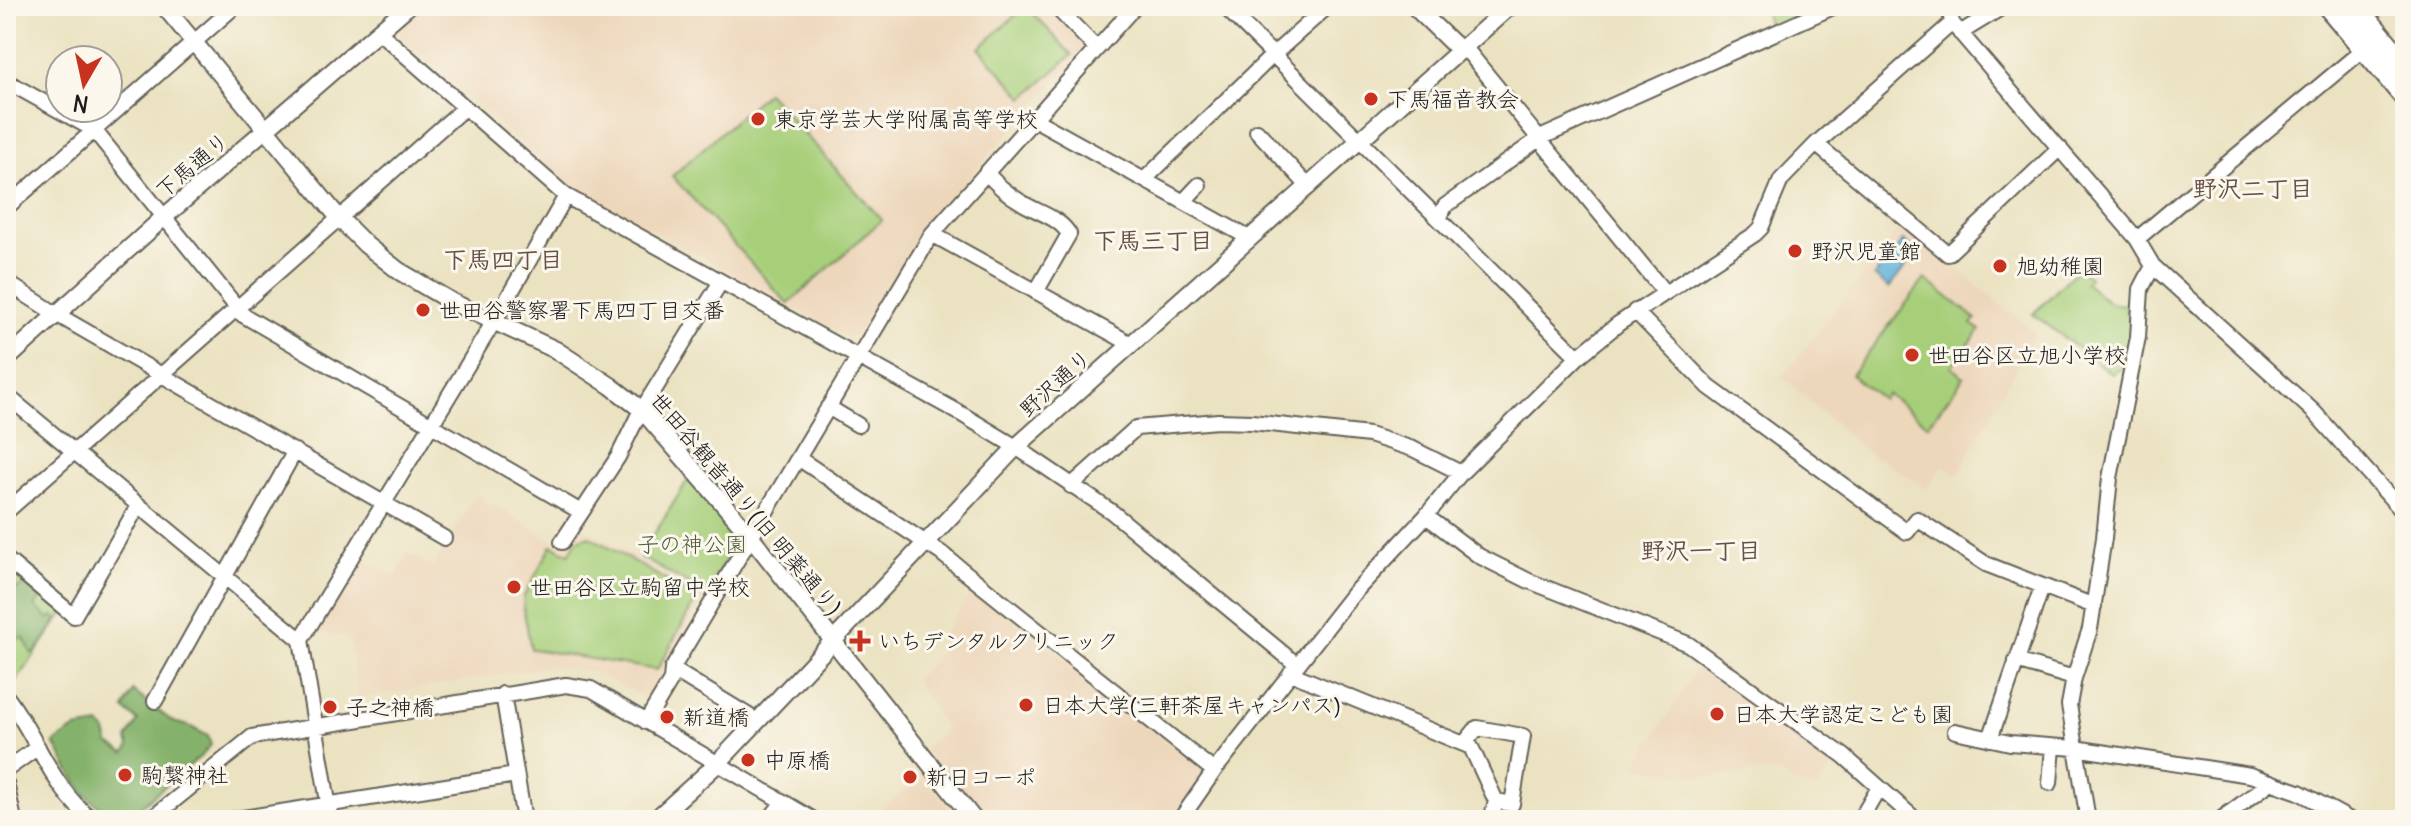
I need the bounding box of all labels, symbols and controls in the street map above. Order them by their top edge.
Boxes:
north arrow [44,44,124,124]
place label: 下馬福音教会 [1387,85,1519,113]
text: N [71,89,91,119]
marker: 下馬福音教会 [1362,90,1380,108]
place label: 東京学芸大学附属高等学校 [774,105,1038,133]
marker: 東京学芸大学附属高等学校 [749,110,767,128]
street label: 下馬通り [149,126,235,204]
district label: 野沢二丁目 [2193,173,2313,203]
district label: 下馬三丁目 [1093,225,1213,255]
place label: 野沢児童館 [1811,237,1921,265]
marker: 野沢児童館 [1786,242,1804,260]
district label: 下馬四丁目 [443,244,563,274]
place label: 旭幼稚園 [2016,252,2104,280]
marker: 旭幼稚園 [1991,257,2009,275]
place label: 世田谷警察署下馬四丁目交番 [439,296,725,324]
marker: 世田谷警察署下馬四丁目交番 [414,301,432,319]
place label: 世田谷区立旭小学校 [1928,341,2126,369]
street label: 野沢通り [1013,343,1097,423]
marker: 世田谷区立旭小学校 [1903,346,1921,364]
street label: 世田谷観音通り(旧 明薬通り) [644,386,848,620]
park label: 子の神公園 [637,530,747,558]
district label: 野沢一丁目 [1641,535,1761,565]
place label: 世田谷区立駒留中学校 [530,573,750,601]
marker: 世田谷区立駒留中学校 [505,578,523,596]
place label: いちデンタルクリニック [878,627,1119,655]
marker: いちデンタルクリニック [849,630,871,652]
place label: 日本大学(三軒茶屋キャンパス) [1042,691,1340,719]
place label: 子之神橋 [346,693,434,721]
marker: 日本大学(三軒茶屋キャンパス) [1017,696,1035,714]
marker: 子之神橋 [321,698,339,716]
place label: 日本大学認定こども園 [1733,700,1953,728]
place label: 新道橋 [683,703,749,731]
marker: 日本大学認定こども園 [1708,705,1726,723]
marker: 新道橋 [658,708,676,726]
place label: 中原橋 [764,746,830,774]
marker: 中原橋 [739,751,757,769]
place label: 駒繋神社 [141,761,229,789]
place label: 新日コーポ [926,763,1036,791]
marker: 駒繋神社 [116,766,134,784]
marker: 新日コーポ [901,768,919,786]

